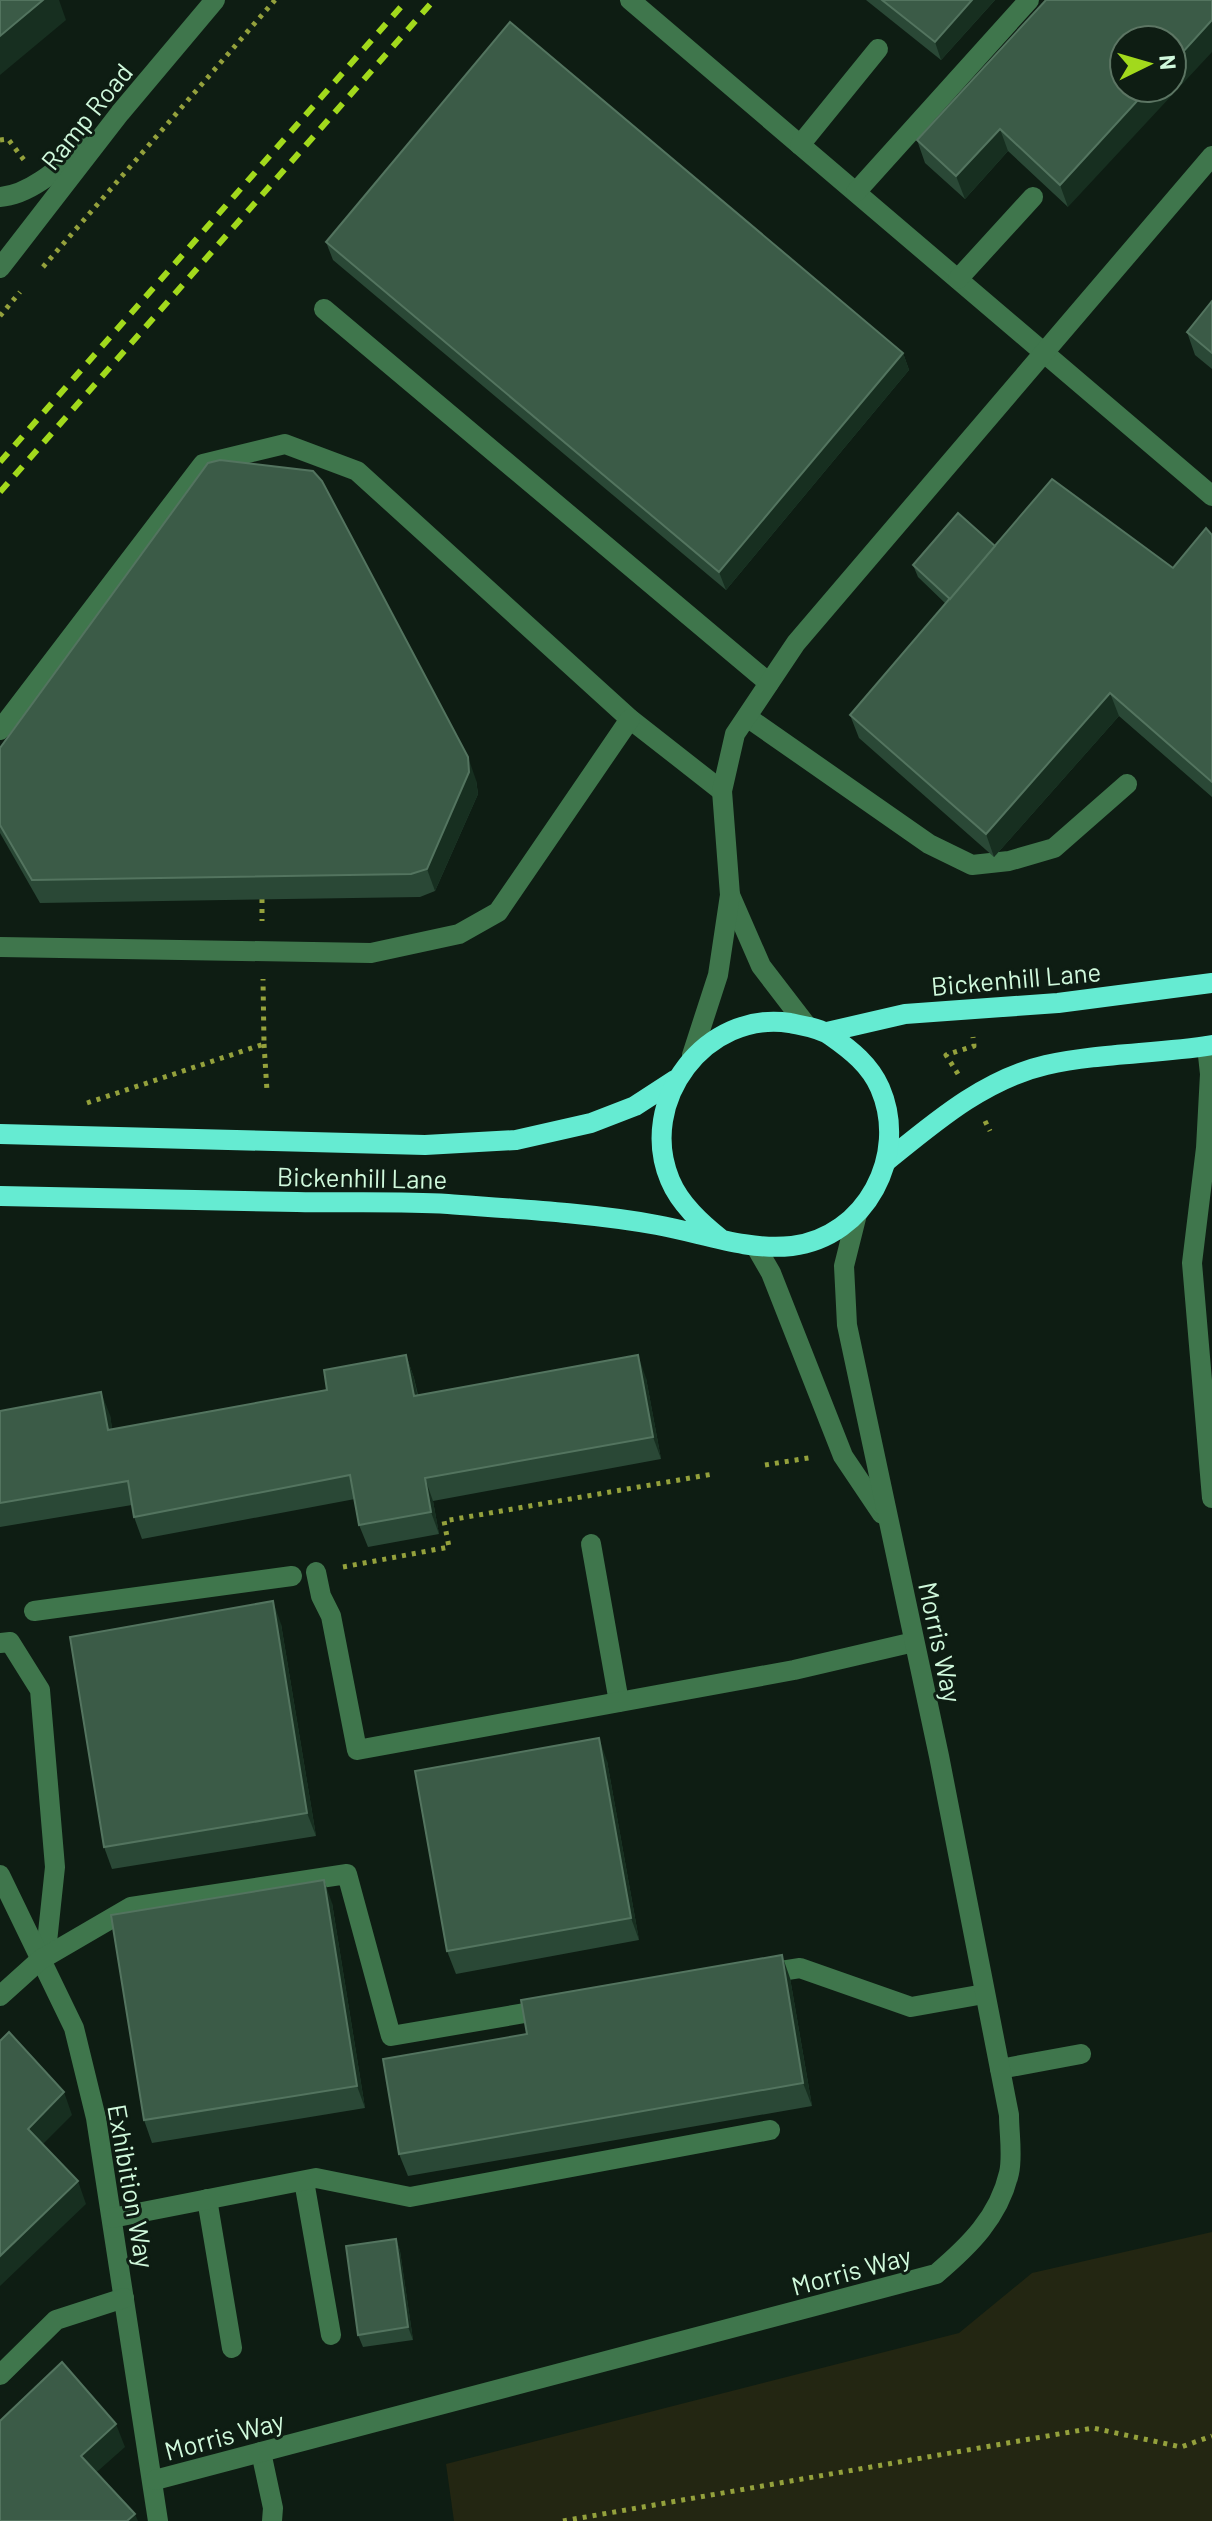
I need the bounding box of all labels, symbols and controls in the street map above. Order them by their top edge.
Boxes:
north arrow [1108,24,1188,104]
text: N [1155,54,1183,71]
street label: Ramp Road [34,57,138,175]
street label: Bickenhill Lane [930,955,1102,1001]
street label: Bickenhill Lane [277,1160,447,1194]
street label: Morris Way [913,1579,969,1705]
street label: Exhibition Way [102,2102,162,2270]
street label: Morris Way [788,2239,914,2301]
street label: Morris Way [161,2404,287,2466]

